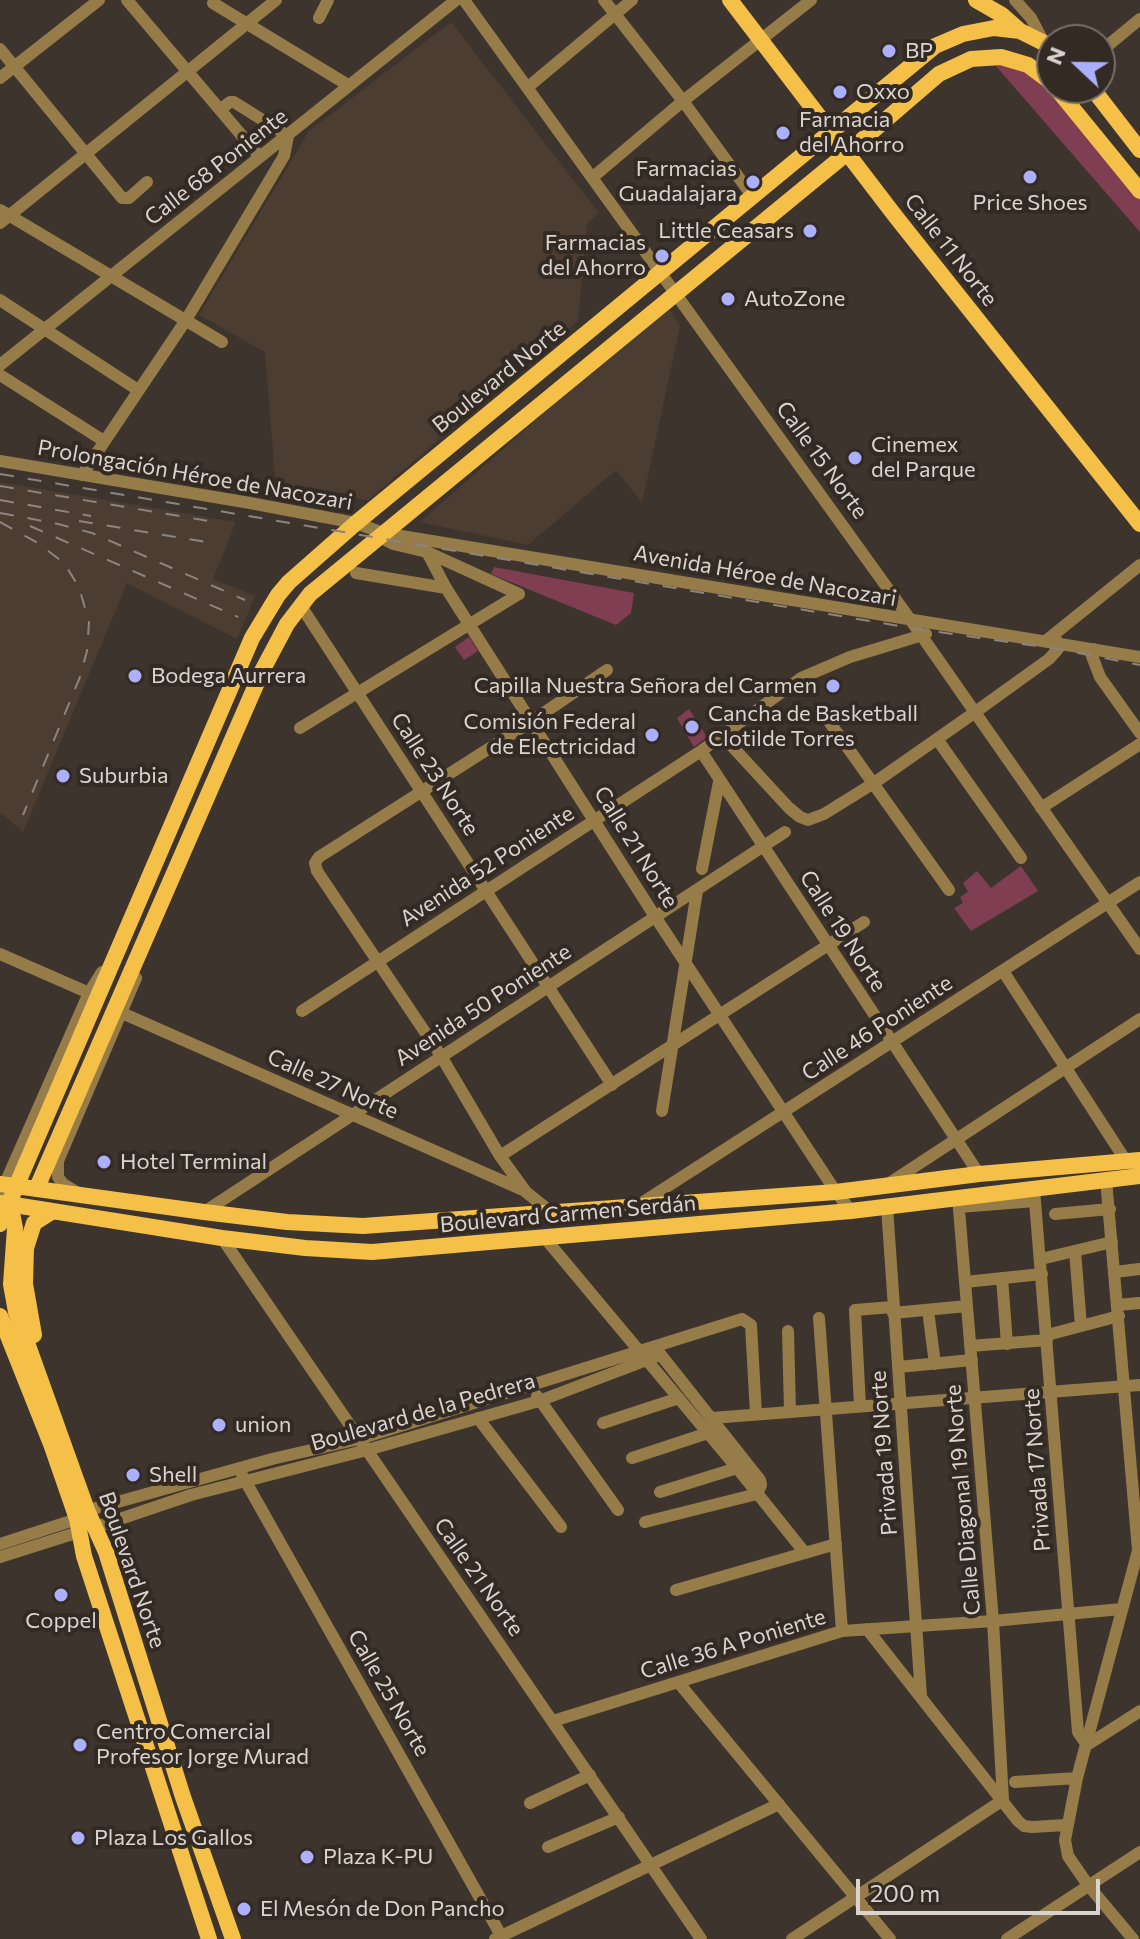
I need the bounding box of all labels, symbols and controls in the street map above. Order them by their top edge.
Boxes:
north arrow [1036,24,1116,104]
place label: BP [905,38,933,64]
marker: BP [880,42,898,60]
text: N [1040,43,1071,68]
place label: Oxxo [856,79,910,105]
marker: Oxxo [831,83,849,101]
street label: Calle 68 Poniente [139,103,293,231]
place label: Farmacia del Ahorro [799,107,904,158]
marker: Farmacia del Ahorro [774,124,792,142]
place label: Farmacias Guadalajara [619,156,737,208]
marker: Price Shoes [1021,168,1039,186]
marker: Farmacias Guadalajara [744,173,762,191]
street label: Calle 11 Norte [899,188,1003,312]
place label: Price Shoes [972,190,1088,216]
place label: Little Ceasars [658,218,794,244]
marker: Little Ceasars [801,222,819,240]
place label: Farmacias del Ahorro [541,230,646,282]
marker: Farmacias del Ahorro [653,247,671,265]
place label: AutoZone [744,286,845,312]
marker: AutoZone [719,290,737,308]
street label: Boulevard Norte [427,315,571,439]
street label: Calle 15 Norte [771,396,873,524]
place label: Cinemex del Parque [871,432,976,484]
street label: Prolongación Héroe de Nacozari [35,434,355,516]
marker: Cinemex del Parque [846,449,864,467]
street label: Avenida Héroe de Nacozari [631,540,899,612]
place label: Bodega Aurrera [151,663,306,689]
marker: Bodega Aurrera [126,667,144,685]
place label: Capilla Nuestra Señora del Carmen [474,673,817,699]
marker: Capilla Nuestra Señora del Carmen [824,677,842,695]
place label: Cancha de Basketball Clotilde Torres [708,701,918,752]
street label: Calle 23 Norte [385,707,485,841]
place label: Comisión Federal de Electricidad [464,709,636,760]
marker: Cancha de Basketball Clotilde Torres [683,718,701,736]
marker: Comisión Federal de Electricidad [643,726,661,744]
place label: Suburbia [79,763,168,789]
marker: Suburbia [54,767,72,785]
street label: Calle 21 Norte [588,781,684,913]
street label: Avenida 52 Poniente [395,800,579,932]
street label: Calle 19 Norte [794,865,892,997]
street label: Avenida 50 Poniente [390,938,576,1072]
street label: Calle 46 Poniente [797,970,957,1086]
street label: Calle 27 Norte [263,1043,403,1125]
place label: Hotel Terminal [120,1149,267,1175]
marker: Hotel Terminal [95,1153,113,1171]
street label: Boulevard Carmen Serdán [439,1190,697,1238]
street label: Boulevard de la Pedrera [308,1367,538,1457]
street label: Privada 19 Norte [865,1370,903,1536]
street label: Calle Diagonal 19 Norte [940,1383,986,1617]
street label: Privada 17 Norte [1018,1388,1056,1552]
place label: union [235,1412,291,1438]
marker: union [210,1416,228,1434]
place label: Shell [149,1462,197,1488]
marker: Shell [124,1466,142,1484]
street label: Boulevard Norte [93,1488,171,1652]
street label: Calle 21 Norte [429,1513,529,1641]
marker: Coppel [52,1586,70,1604]
street label: Calle 36 A Poniente [637,1603,829,1685]
place label: Coppel [25,1608,97,1634]
street label: Calle 25 Norte [342,1625,436,1761]
place label: Centro Comercial Profesor Jorge Murad [96,1719,309,1770]
marker: Centro Comercial Profesor Jorge Murad [71,1736,89,1754]
place label: Plaza Los Gallos [94,1825,253,1851]
marker: Plaza Los Gallos [69,1829,87,1847]
place label: Plaza K-PU [323,1844,433,1870]
marker: Plaza K-PU [298,1848,316,1866]
scale bar [860,1863,1104,1913]
text: 200 m [870,1878,940,1907]
place label: El Mesón de Don Pancho [260,1896,505,1922]
marker: El Mesón de Don Pancho [235,1900,253,1918]

